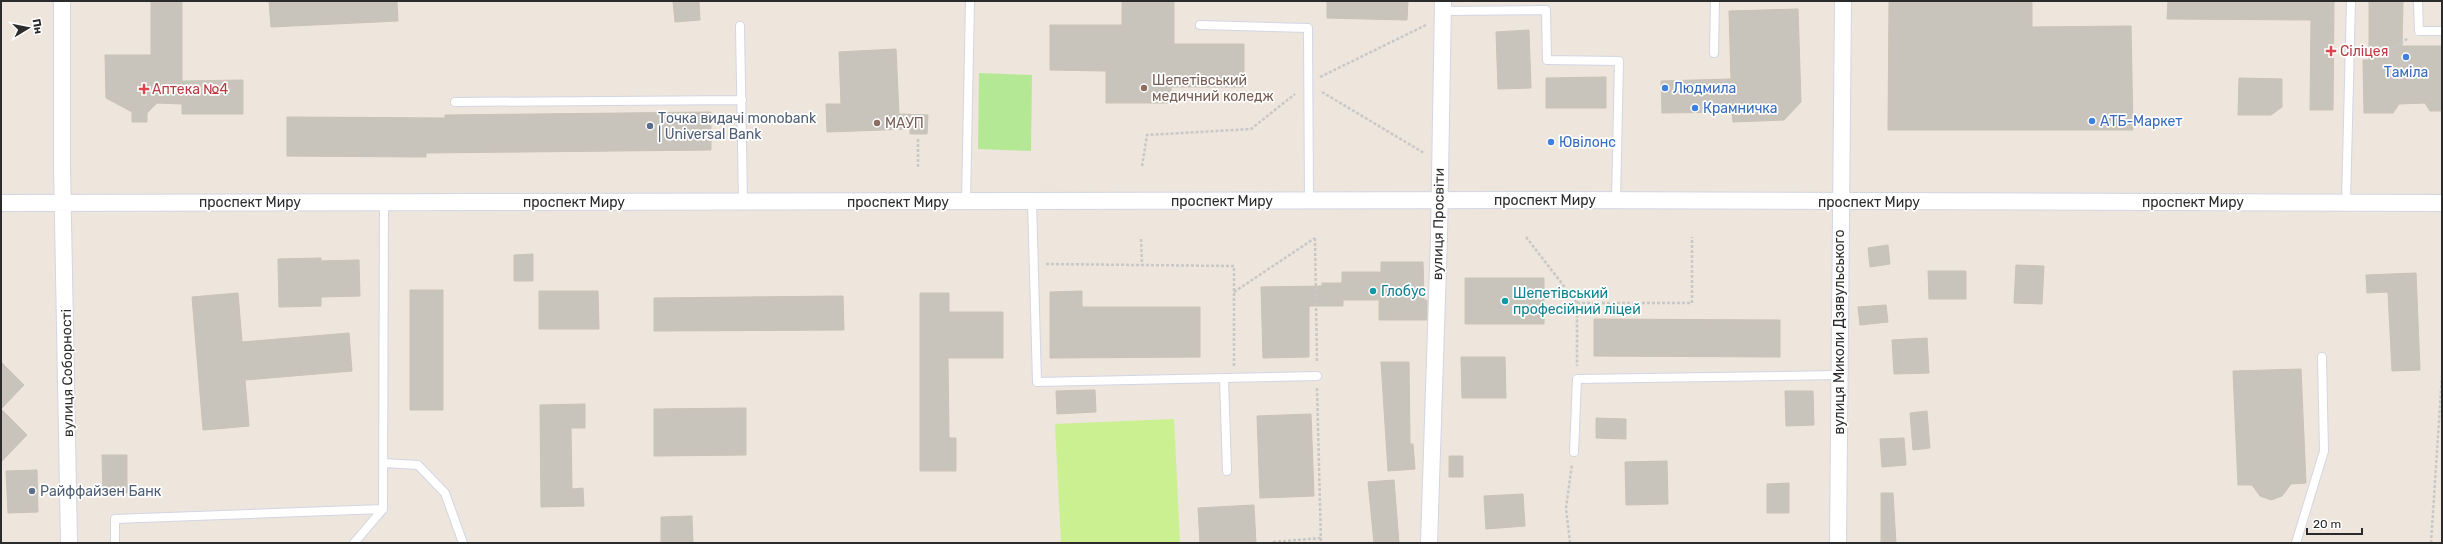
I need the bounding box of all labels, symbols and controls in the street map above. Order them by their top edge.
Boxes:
north arrow [8,8,48,48]
text: Пн [30,18,45,35]
place label: Сіліцея [2340,43,2388,60]
marker: Сіліцея [2325,45,2337,57]
marker: Таміла [2401,52,2411,62]
place label: Таміла [2384,64,2428,81]
place label: Шепетівський медичний коледж [1152,72,1274,105]
place label: Людмила [1673,80,1736,97]
place label: Аптека №4 [152,81,229,98]
marker: Шепетівський медичний коледж [1139,83,1149,93]
marker: Людмила [1660,83,1670,93]
marker: Аптека №4 [139,84,149,94]
place label: Крамничка [1703,100,1778,117]
marker: Крамничка [1690,103,1700,113]
place label: Точка видачі monobank | Universal Bank [658,110,817,143]
place label: АТБ-Маркет [2100,113,2182,130]
place label: МАУП [885,115,924,132]
marker: АТБ-Маркет [2087,116,2097,126]
marker: МАУП [872,118,882,128]
marker: Точка видачі monobank | Universal Bank [645,121,655,131]
place label: Ювілонс [1559,134,1616,151]
marker: Ювілонс [1546,137,1556,147]
street label: вулиця Просвіти [1429,168,1448,280]
street label: проспект Миру [1494,192,1596,209]
street label: проспект Миру [1171,193,1273,210]
street label: проспект Миру [199,194,301,211]
street label: проспект Миру [523,194,625,211]
street label: проспект Миру [847,194,949,211]
street label: проспект Миру [1818,194,1920,211]
street label: проспект Миру [2142,194,2244,211]
street label: вулиця Миколи Дзявульського [1831,229,1848,435]
place label: Глобус [1381,283,1426,300]
place label: Шепетівський професійний ліцей [1513,285,1641,318]
marker: Глобус [1368,286,1378,296]
marker: Шепетівський професійний ліцей [1500,296,1510,306]
street label: вулиця Соборності [58,309,77,437]
place label: Райффайзен Банк [40,483,162,500]
marker: Райффайзен Банк [27,486,37,496]
scale bar [2307,510,2362,536]
text: 20 m [2313,517,2341,531]

